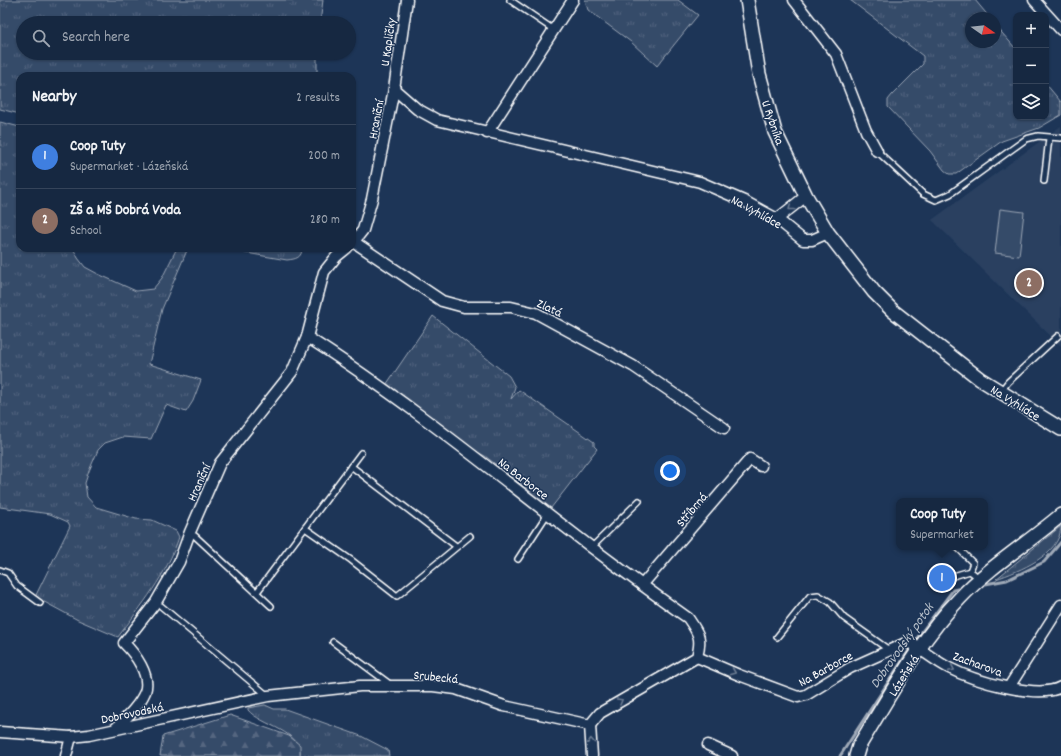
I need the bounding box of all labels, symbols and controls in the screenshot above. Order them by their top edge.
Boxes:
north arrow [965,12,1001,48]
map controls [1013,12,1049,120]
button: + [1013,12,1049,48]
search box [16,16,356,60]
street label: U Kapličky [377,16,402,68]
icon: search [30,27,52,49]
text: Search here [62,27,130,49]
button: − [1013,48,1049,84]
button: layers [1013,84,1049,120]
text: Nearby [32,86,76,110]
text: 2 results [296,89,340,108]
street label: Hraniční [364,97,391,141]
street label: U Rybníka [755,98,788,149]
text: Coop Tuty [70,136,125,158]
text: 1 [44,147,46,166]
text: 200 m [308,147,340,166]
text: Supermarket · Lázeňská [70,158,188,177]
street label: Na Vyhlídce [727,191,785,235]
text: ZŠ a MŠ Dobrá Voda [70,200,180,222]
one-way arrow [789,203,796,210]
text: 2 [42,211,48,230]
text: 280 m [310,211,340,230]
text: School [70,222,102,241]
pin: 2 [1016,268,1042,298]
street label: Zlatá [533,295,565,324]
street label: Na Vyhlídce [986,381,1043,427]
street label: Na Barborce [493,454,552,506]
street label: Hraniční [184,460,218,505]
your location [660,461,680,481]
street label: Stříbrná [672,489,714,532]
popup [896,498,988,550]
text: Coop Tuty [910,504,965,526]
text: Supermarket [910,526,974,545]
pin: 1 [929,563,955,593]
water label: Dobrovodský potok [866,598,940,693]
street label: Na Barborce [795,647,857,693]
street label: Zacharova [950,648,1005,683]
street label: Lázeňská [885,651,926,701]
one-way arrow [948,664,956,672]
street label: Srubecká [413,667,459,690]
one-way arrow [729,668,736,676]
street label: Dobrovodská [100,698,166,730]
one-way arrow [616,699,623,706]
one-way arrow [587,738,596,744]

